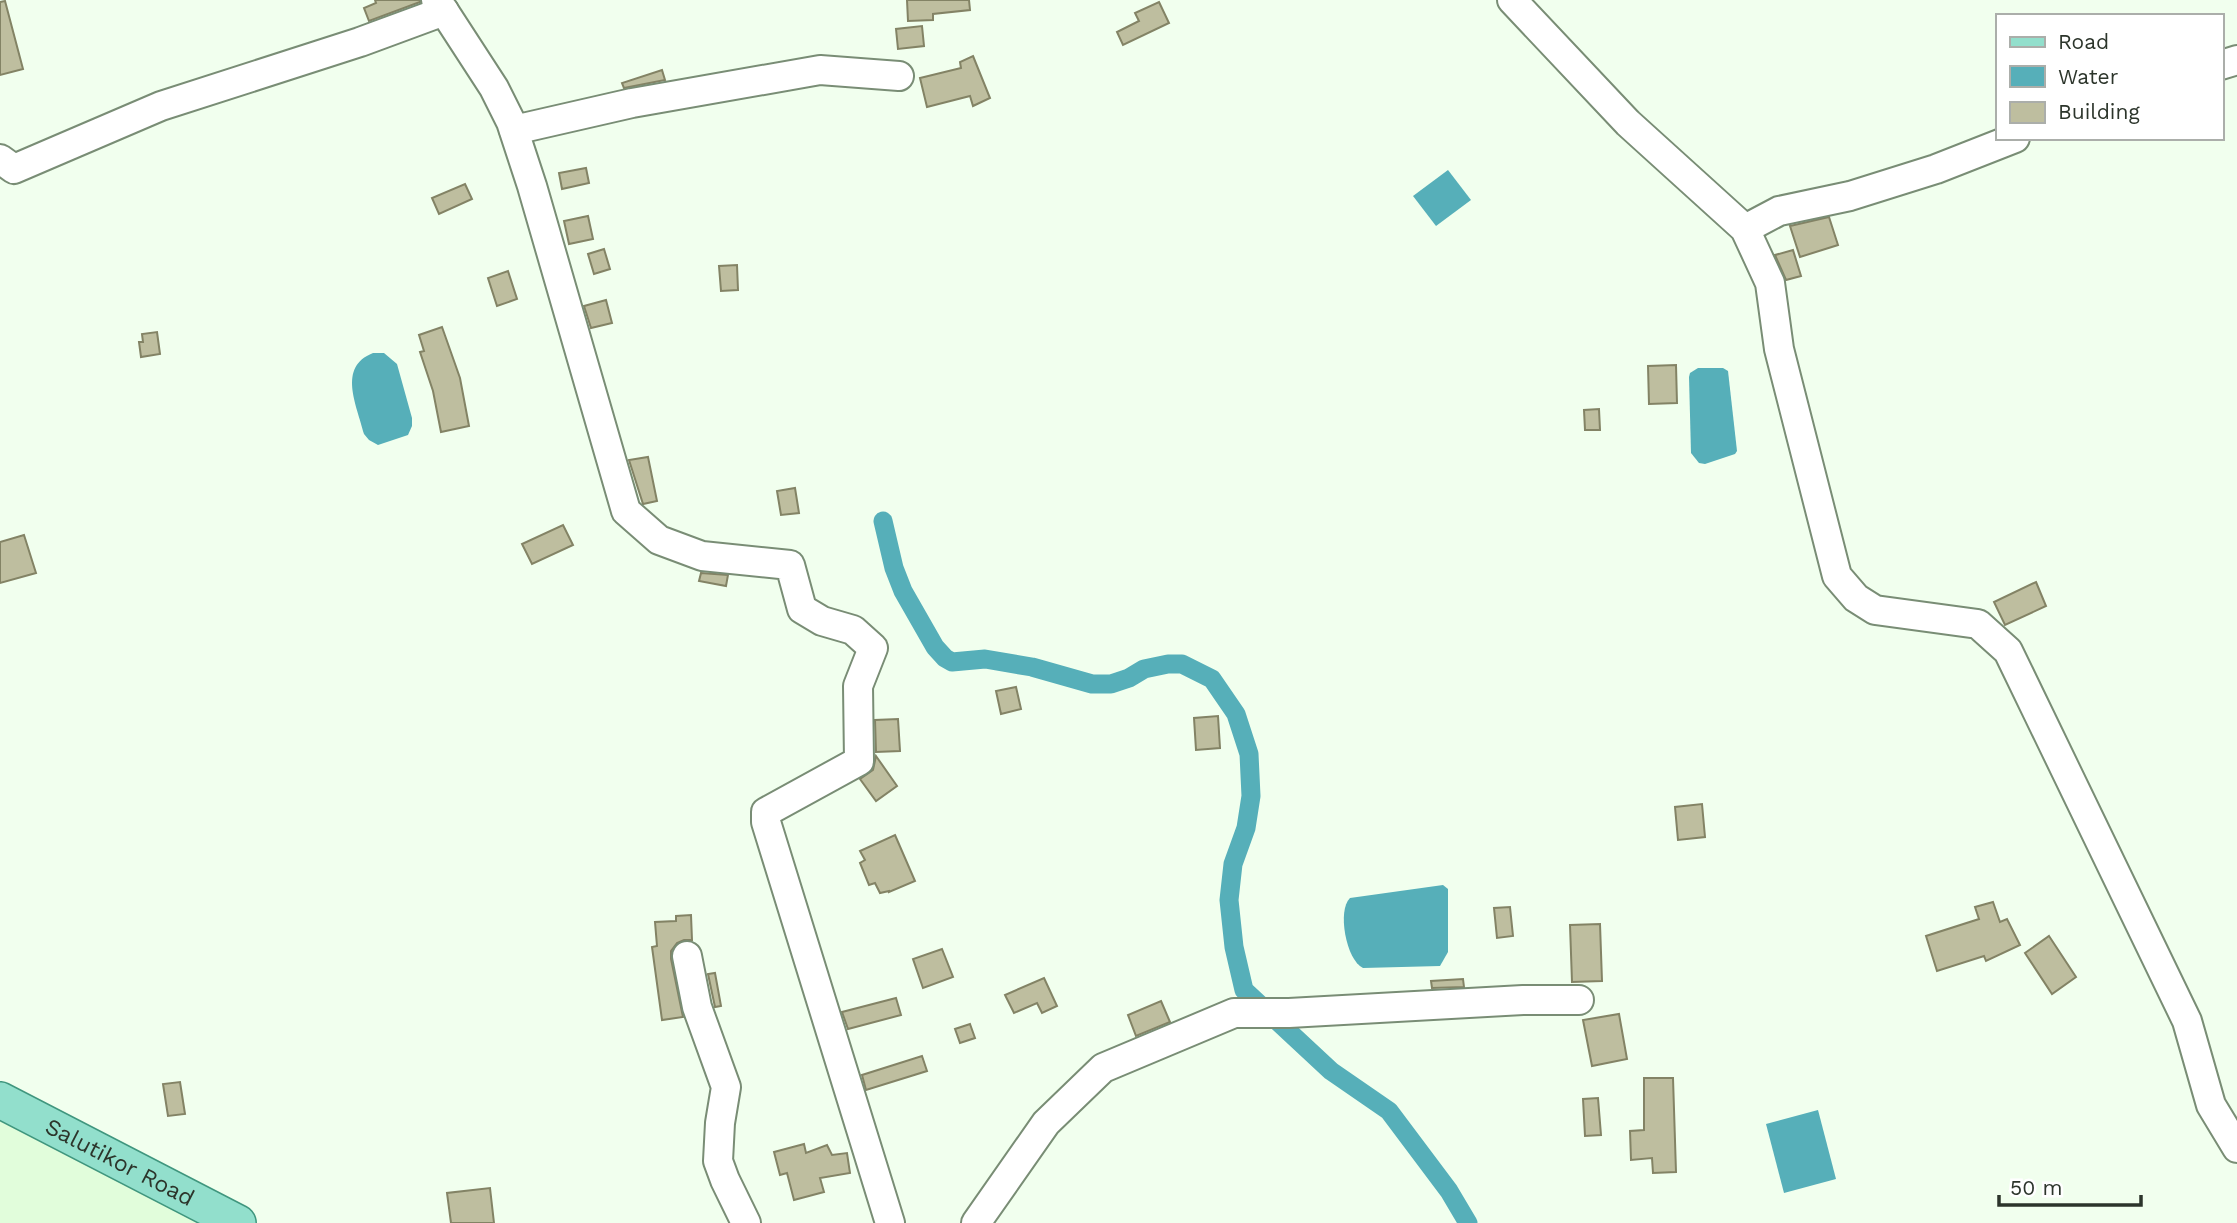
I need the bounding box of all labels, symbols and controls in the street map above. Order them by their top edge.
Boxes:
legend [1996,14,2223,140]
text: Road [2058,29,2109,54]
text: Water [2058,64,2119,89]
text: Building [2058,99,2140,124]
street label: Salutikor Road [41,1113,199,1212]
scale bar [1999,1164,2141,1208]
text: 50 m [2010,1175,2062,1200]

